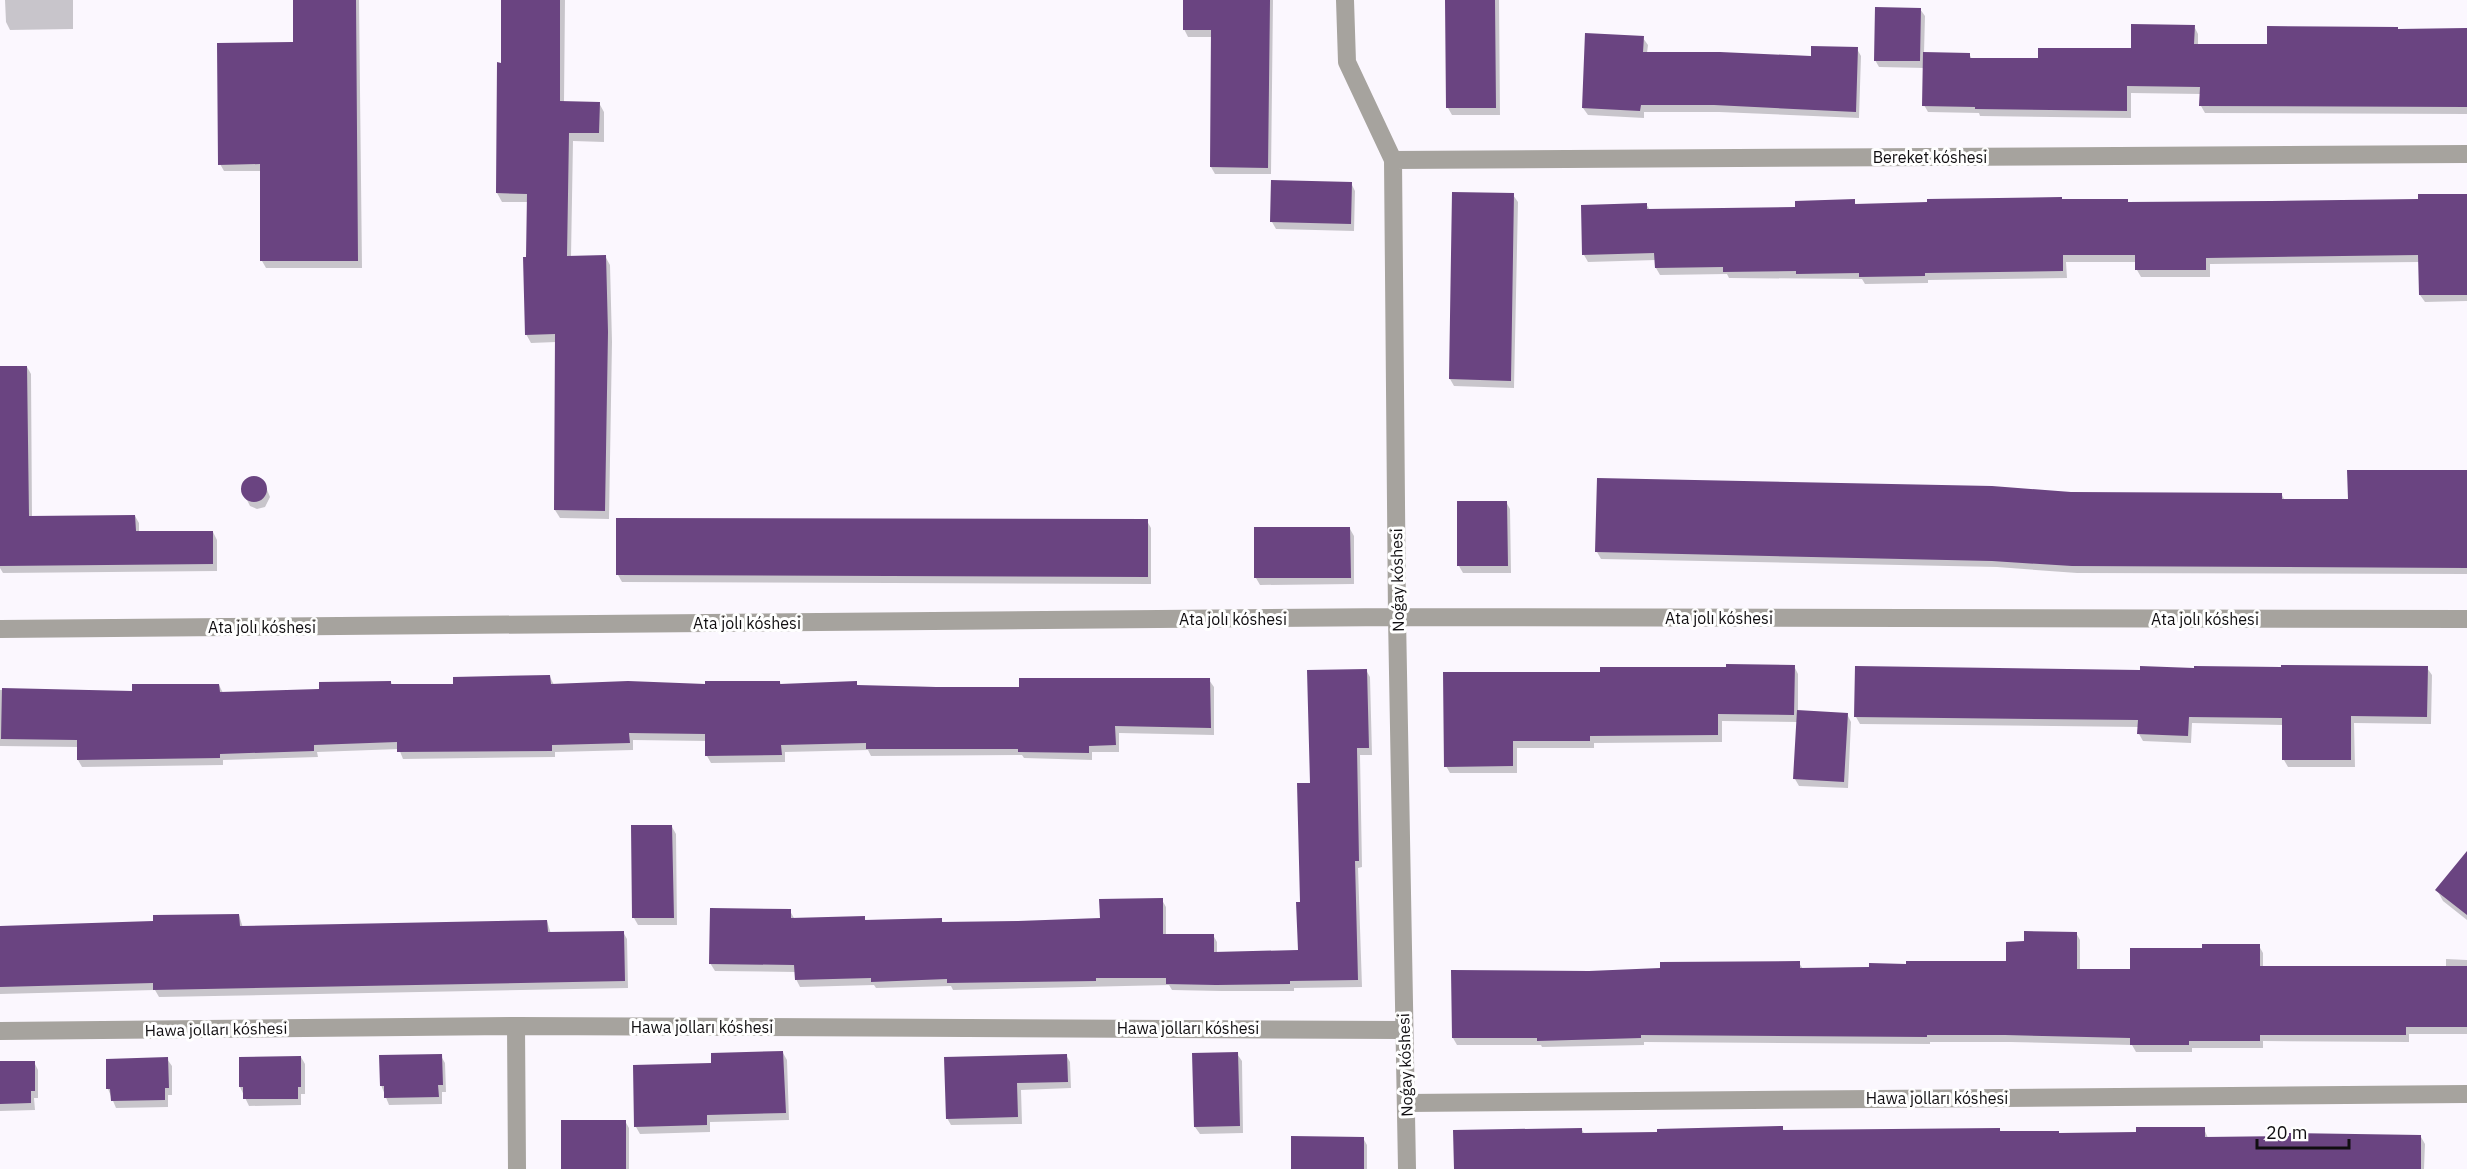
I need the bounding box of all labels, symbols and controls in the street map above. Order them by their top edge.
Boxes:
street label: Bereket kóshesi [1873,147,1987,167]
street label: Noǵay kóshesi [1386,528,1408,632]
street label: Ata jolı kóshesi [1665,608,1773,628]
street label: Ata jolı kóshesi [1179,609,1287,629]
street label: Ata jolı kóshesi [2151,609,2259,629]
street label: Ata jolı kóshesi [693,613,801,633]
street label: Ata jolı kóshesi [208,617,316,637]
street label: Noǵay kóshesi [1393,1013,1417,1117]
street label: Hawa jolları kóshesi [631,1017,773,1037]
street label: Hawa jolları kóshesi [145,1018,287,1040]
street label: Hawa jolları kóshesi [1117,1018,1259,1038]
street label: Hawa jolları kóshesi [1866,1088,2008,1108]
scale bar [2257,1112,2348,1150]
text: 20 m [2266,1121,2308,1144]

